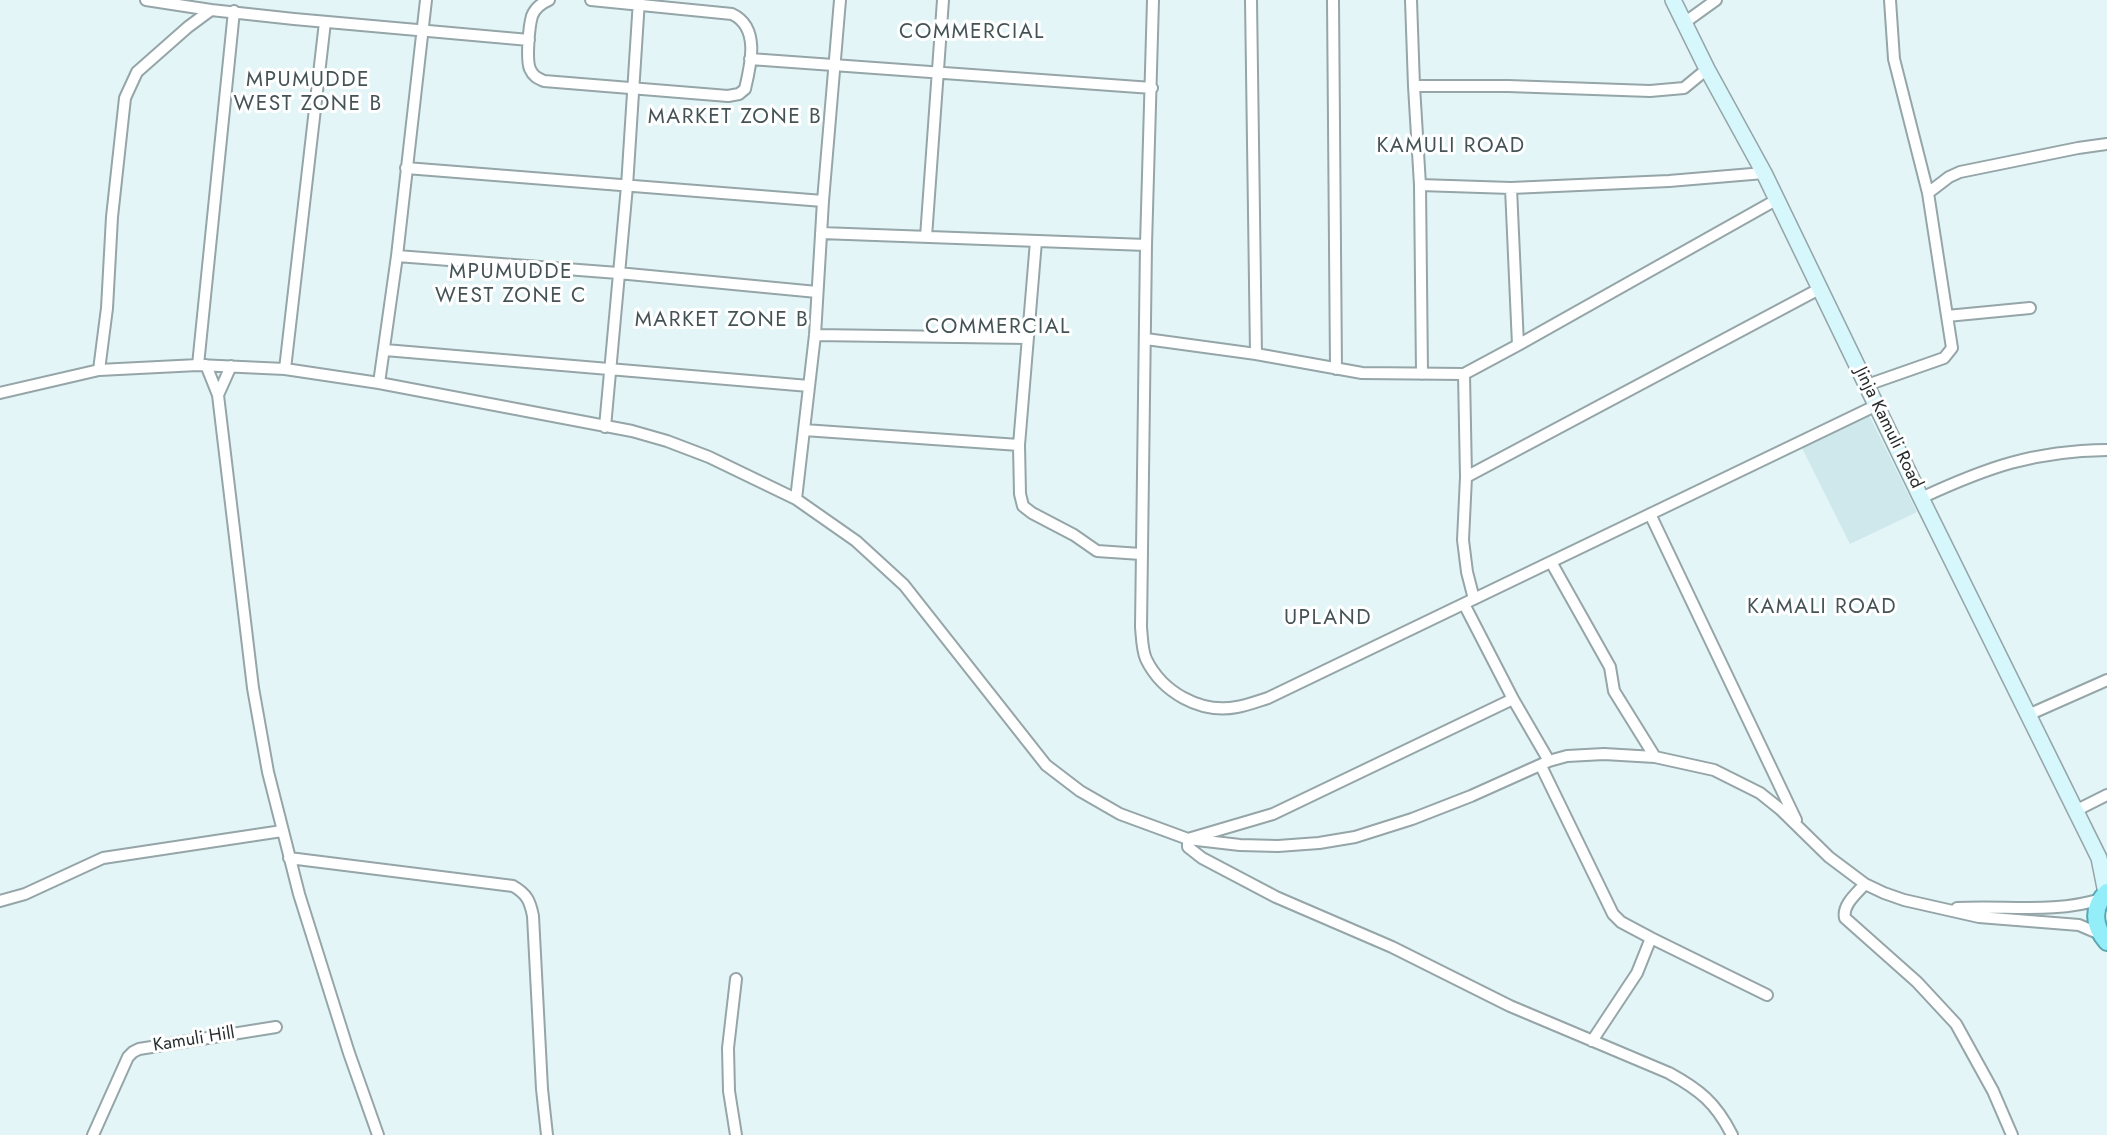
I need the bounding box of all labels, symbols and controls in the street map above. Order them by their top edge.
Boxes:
district label: COMMERCIAL [899,20,1045,46]
district label: MPUMUDDE WEST ZONE B [233,68,383,118]
district label: MARKET ZONE B [648,105,822,131]
district label: KAMULI ROAD [1376,134,1526,160]
district label: MPUMUDDE WEST ZONE C [435,260,587,310]
district label: MARKET ZONE B [635,308,809,334]
district label: COMMERCIAL [925,315,1071,341]
street label: Jinja Kamuli Road [1849,364,1927,492]
district label: KAMALI ROAD [1747,595,1897,621]
district label: UPLAND [1284,606,1372,632]
street label: Kamuli Hill [152,1023,236,1057]

